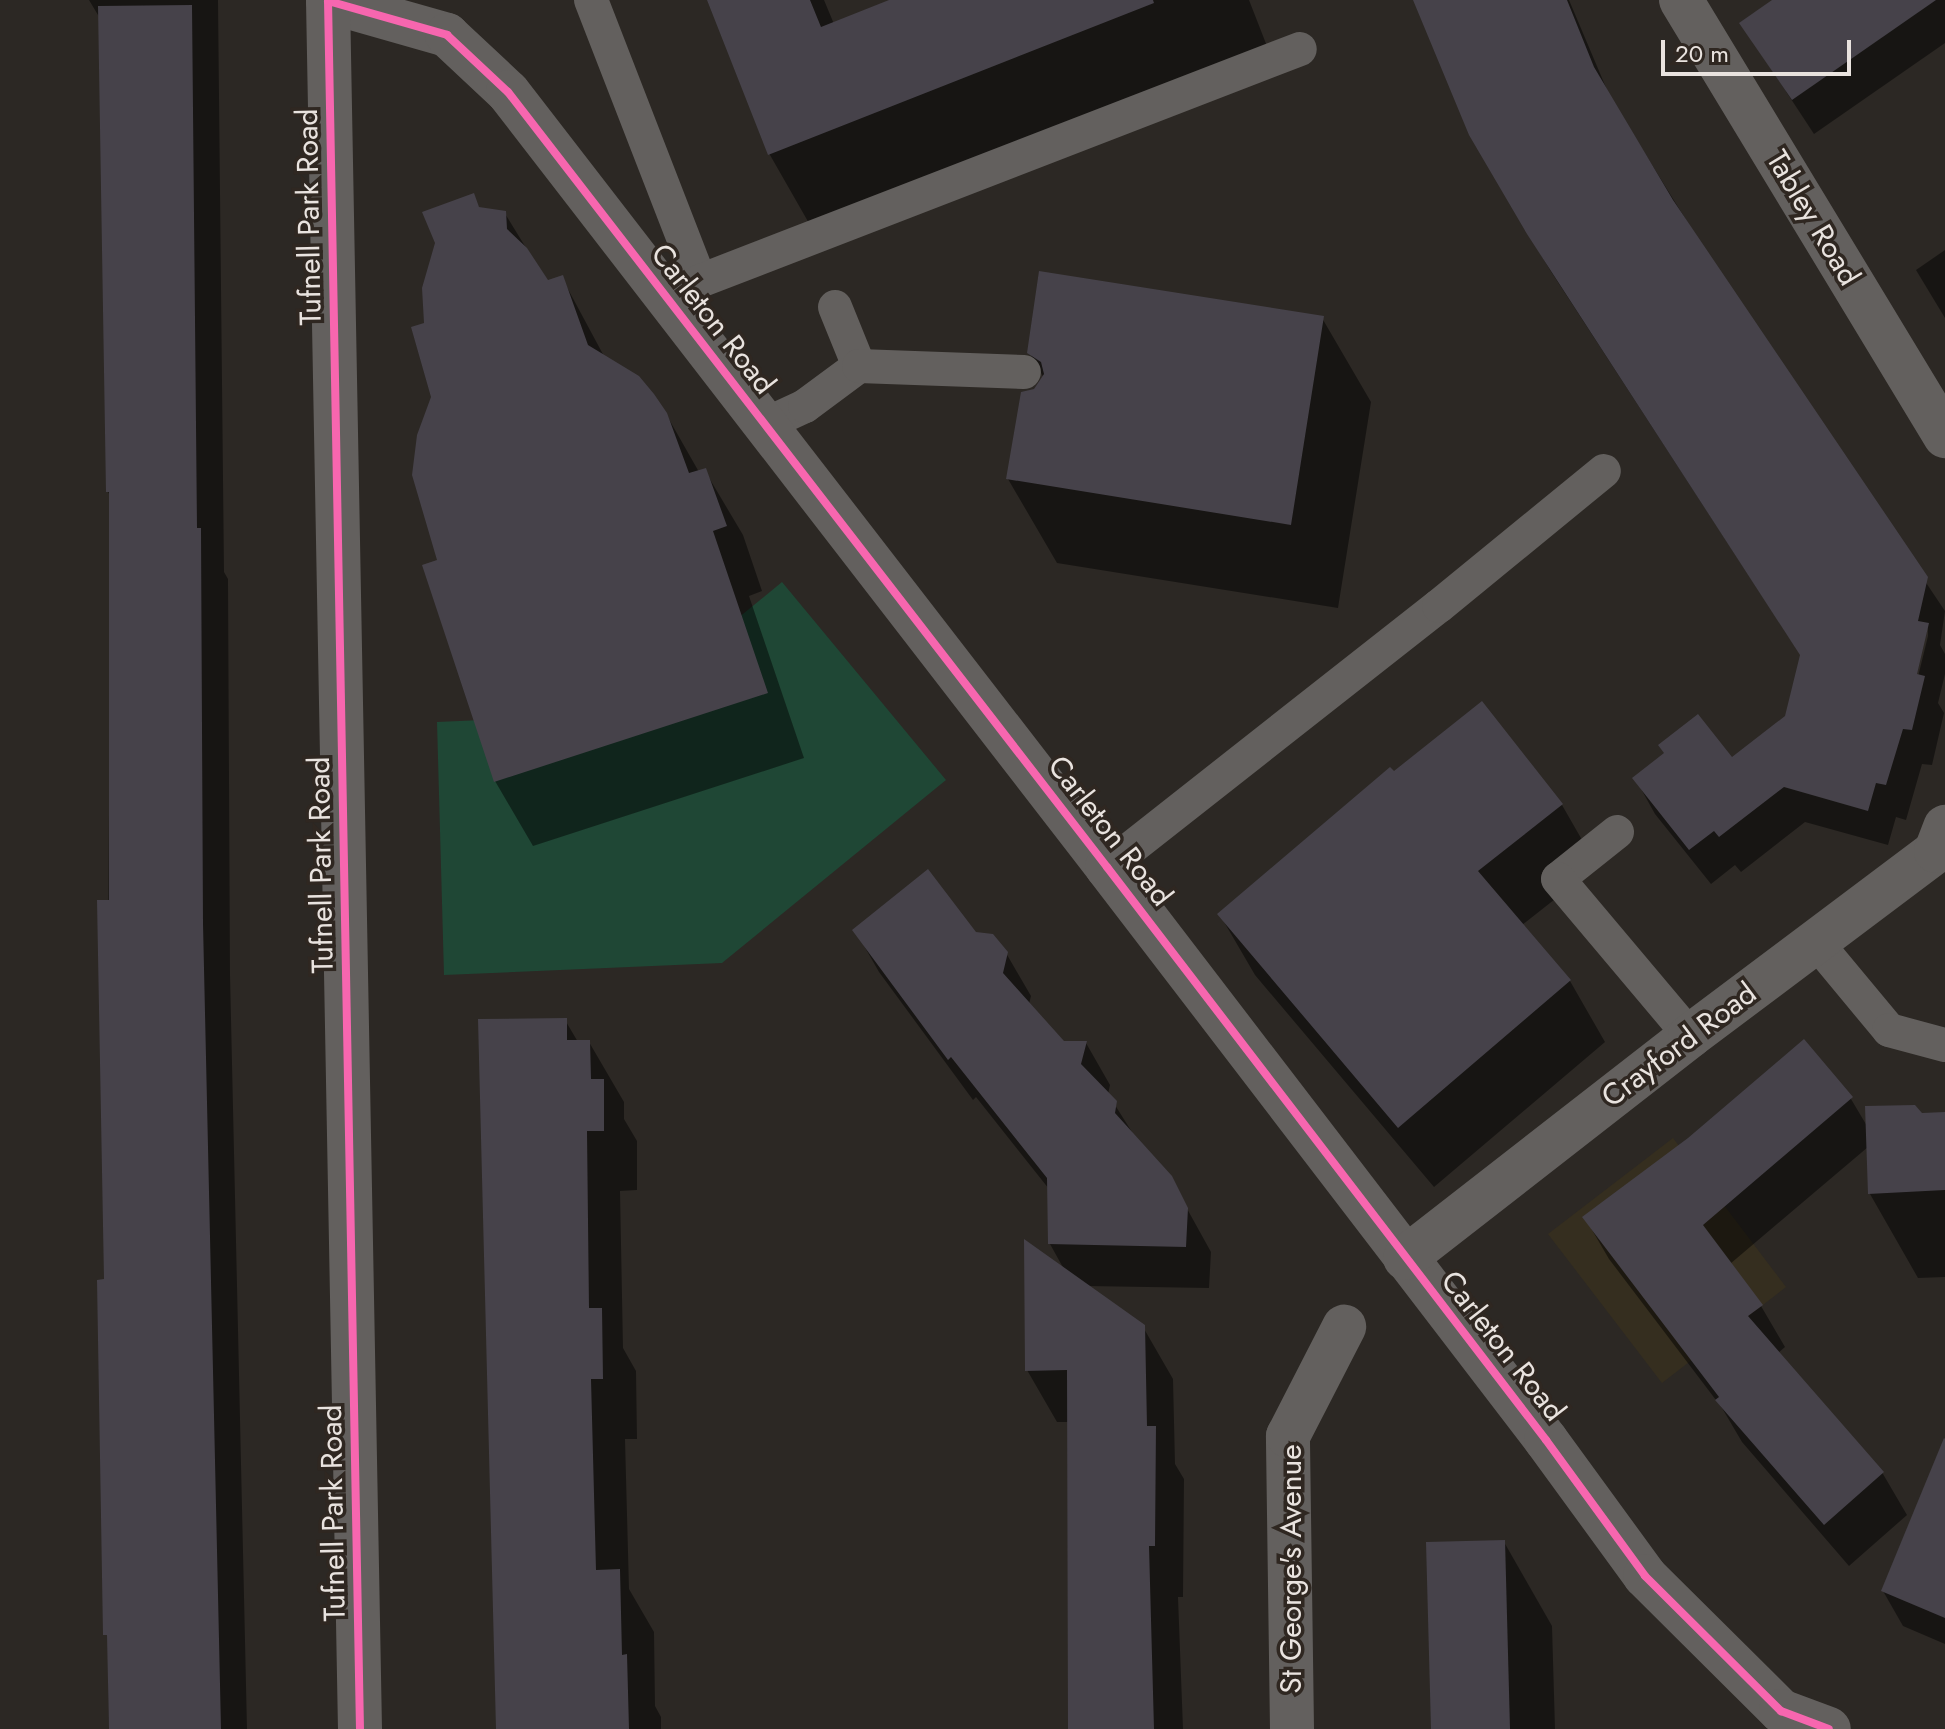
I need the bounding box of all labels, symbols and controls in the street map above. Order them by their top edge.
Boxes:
scale bar [1665,24,1855,74]
text: 20 m [1675,36,1729,71]
street label: Tufnell Park Road [289,108,329,326]
street label: Tabley Road [1759,144,1867,292]
street label: Carleton Road [643,237,783,401]
street label: Carleton Road [1040,749,1180,913]
street label: Tufnell Park Road [301,756,341,974]
street label: Crayford Road [1595,975,1763,1115]
street label: Carleton Road [1433,1264,1573,1428]
street label: Tufnell Park Road [313,1404,353,1622]
street label: St George's Avenue [1273,1444,1309,1694]

